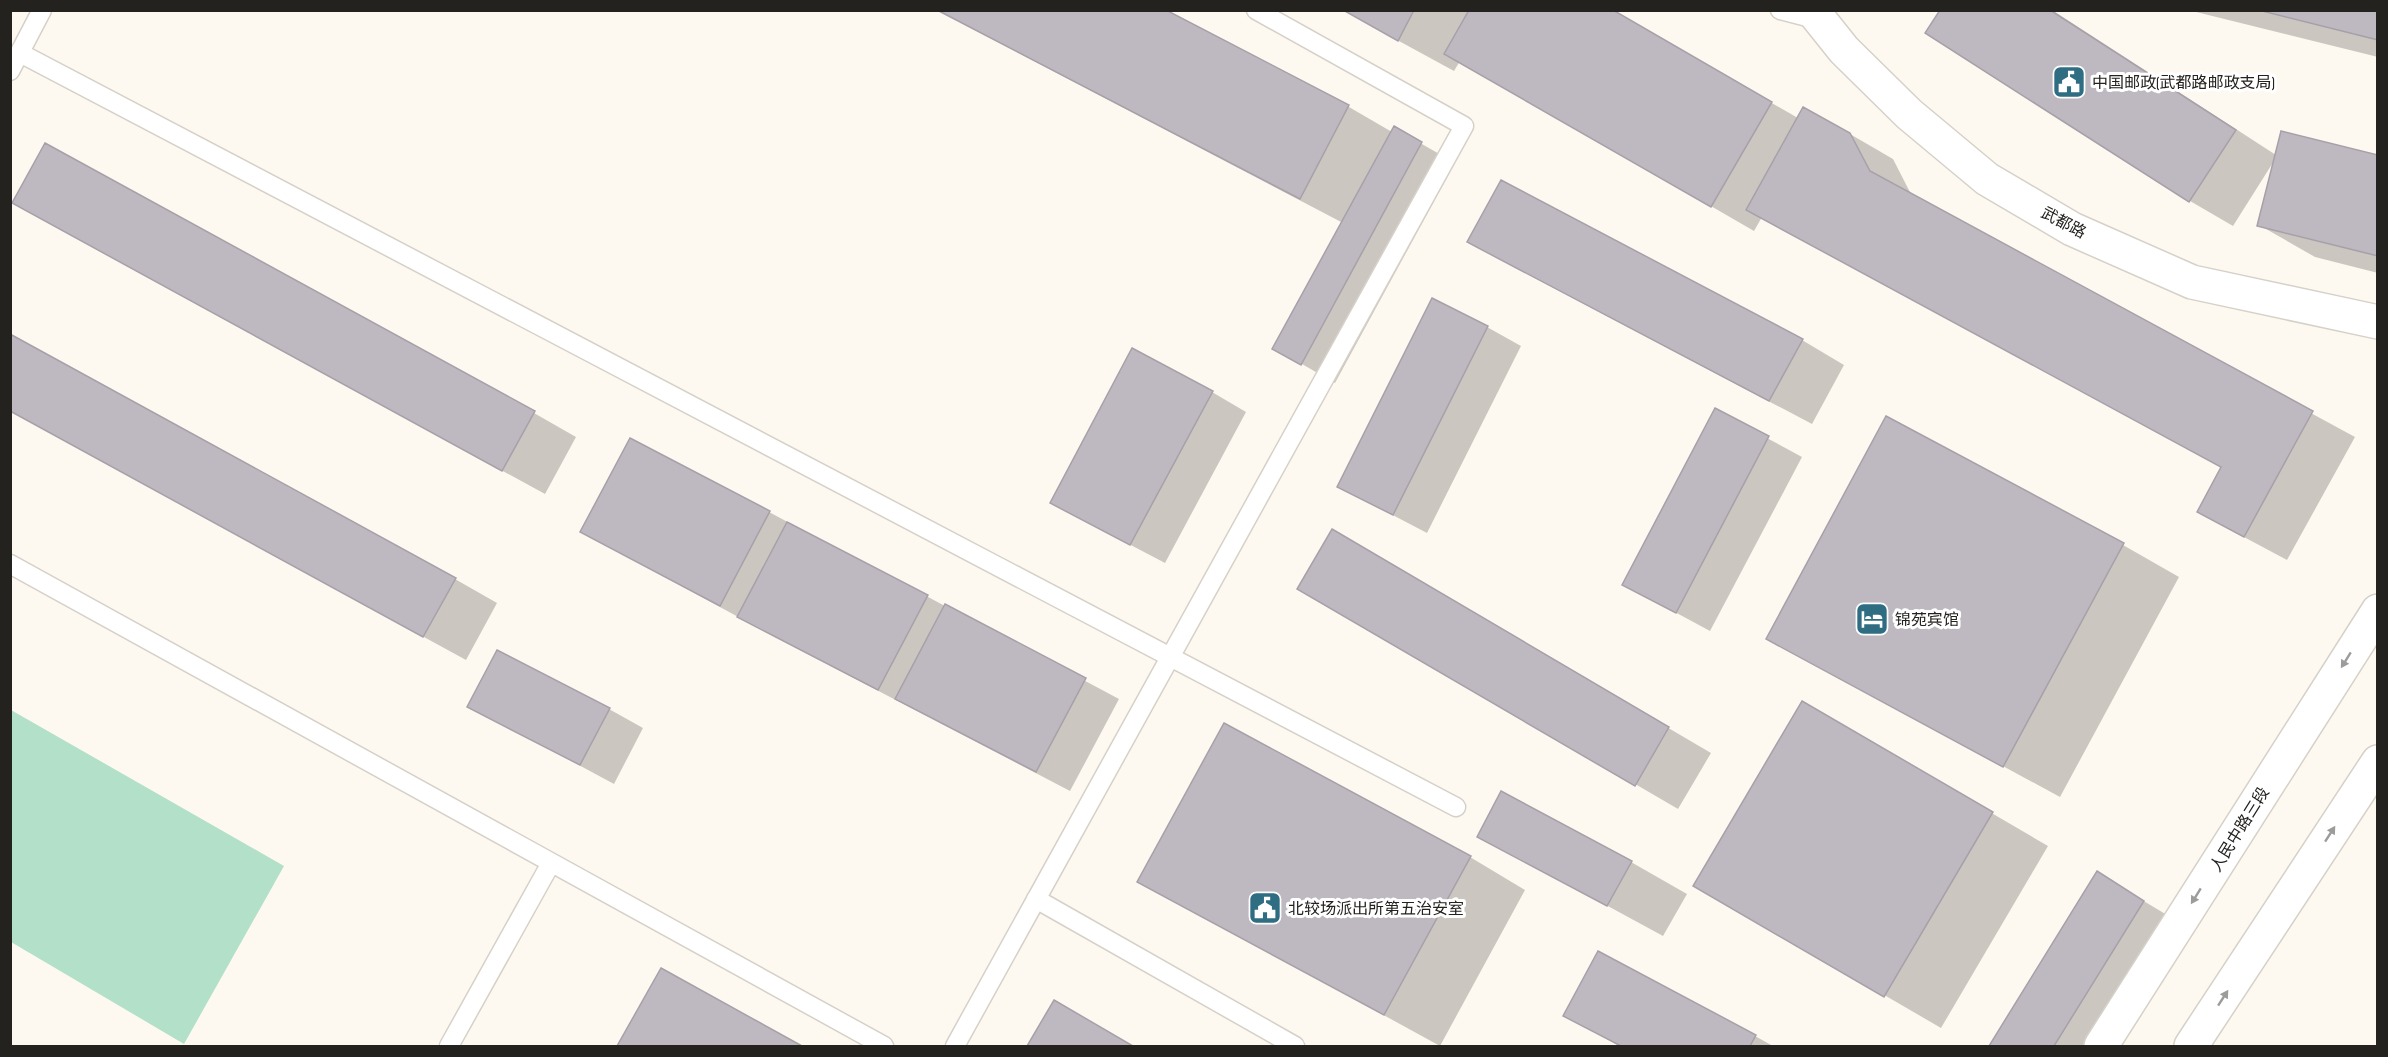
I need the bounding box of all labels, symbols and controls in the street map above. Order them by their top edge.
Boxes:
public building icon: 中国邮政(武都路邮政支局) [2051,64,2087,100]
place label: 中国邮政(武都路邮政支局) [2092,74,2275,93]
street label: 武都路 [2038,204,2089,243]
hotel icon: 锦苑宾馆 [1854,601,1890,637]
place label: 锦苑宾馆 [1895,611,1959,630]
one-way arrow [2341,652,2352,668]
street label: 人民中路三段 [2207,784,2274,876]
one-way arrow [2324,827,2336,843]
one-way arrow [2191,888,2202,904]
public building icon: 北较场派出所第五治安室 [1247,890,1283,926]
place label: 北较场派出所第五治安室 [1288,900,1464,919]
one-way arrow [2218,989,2229,1006]

